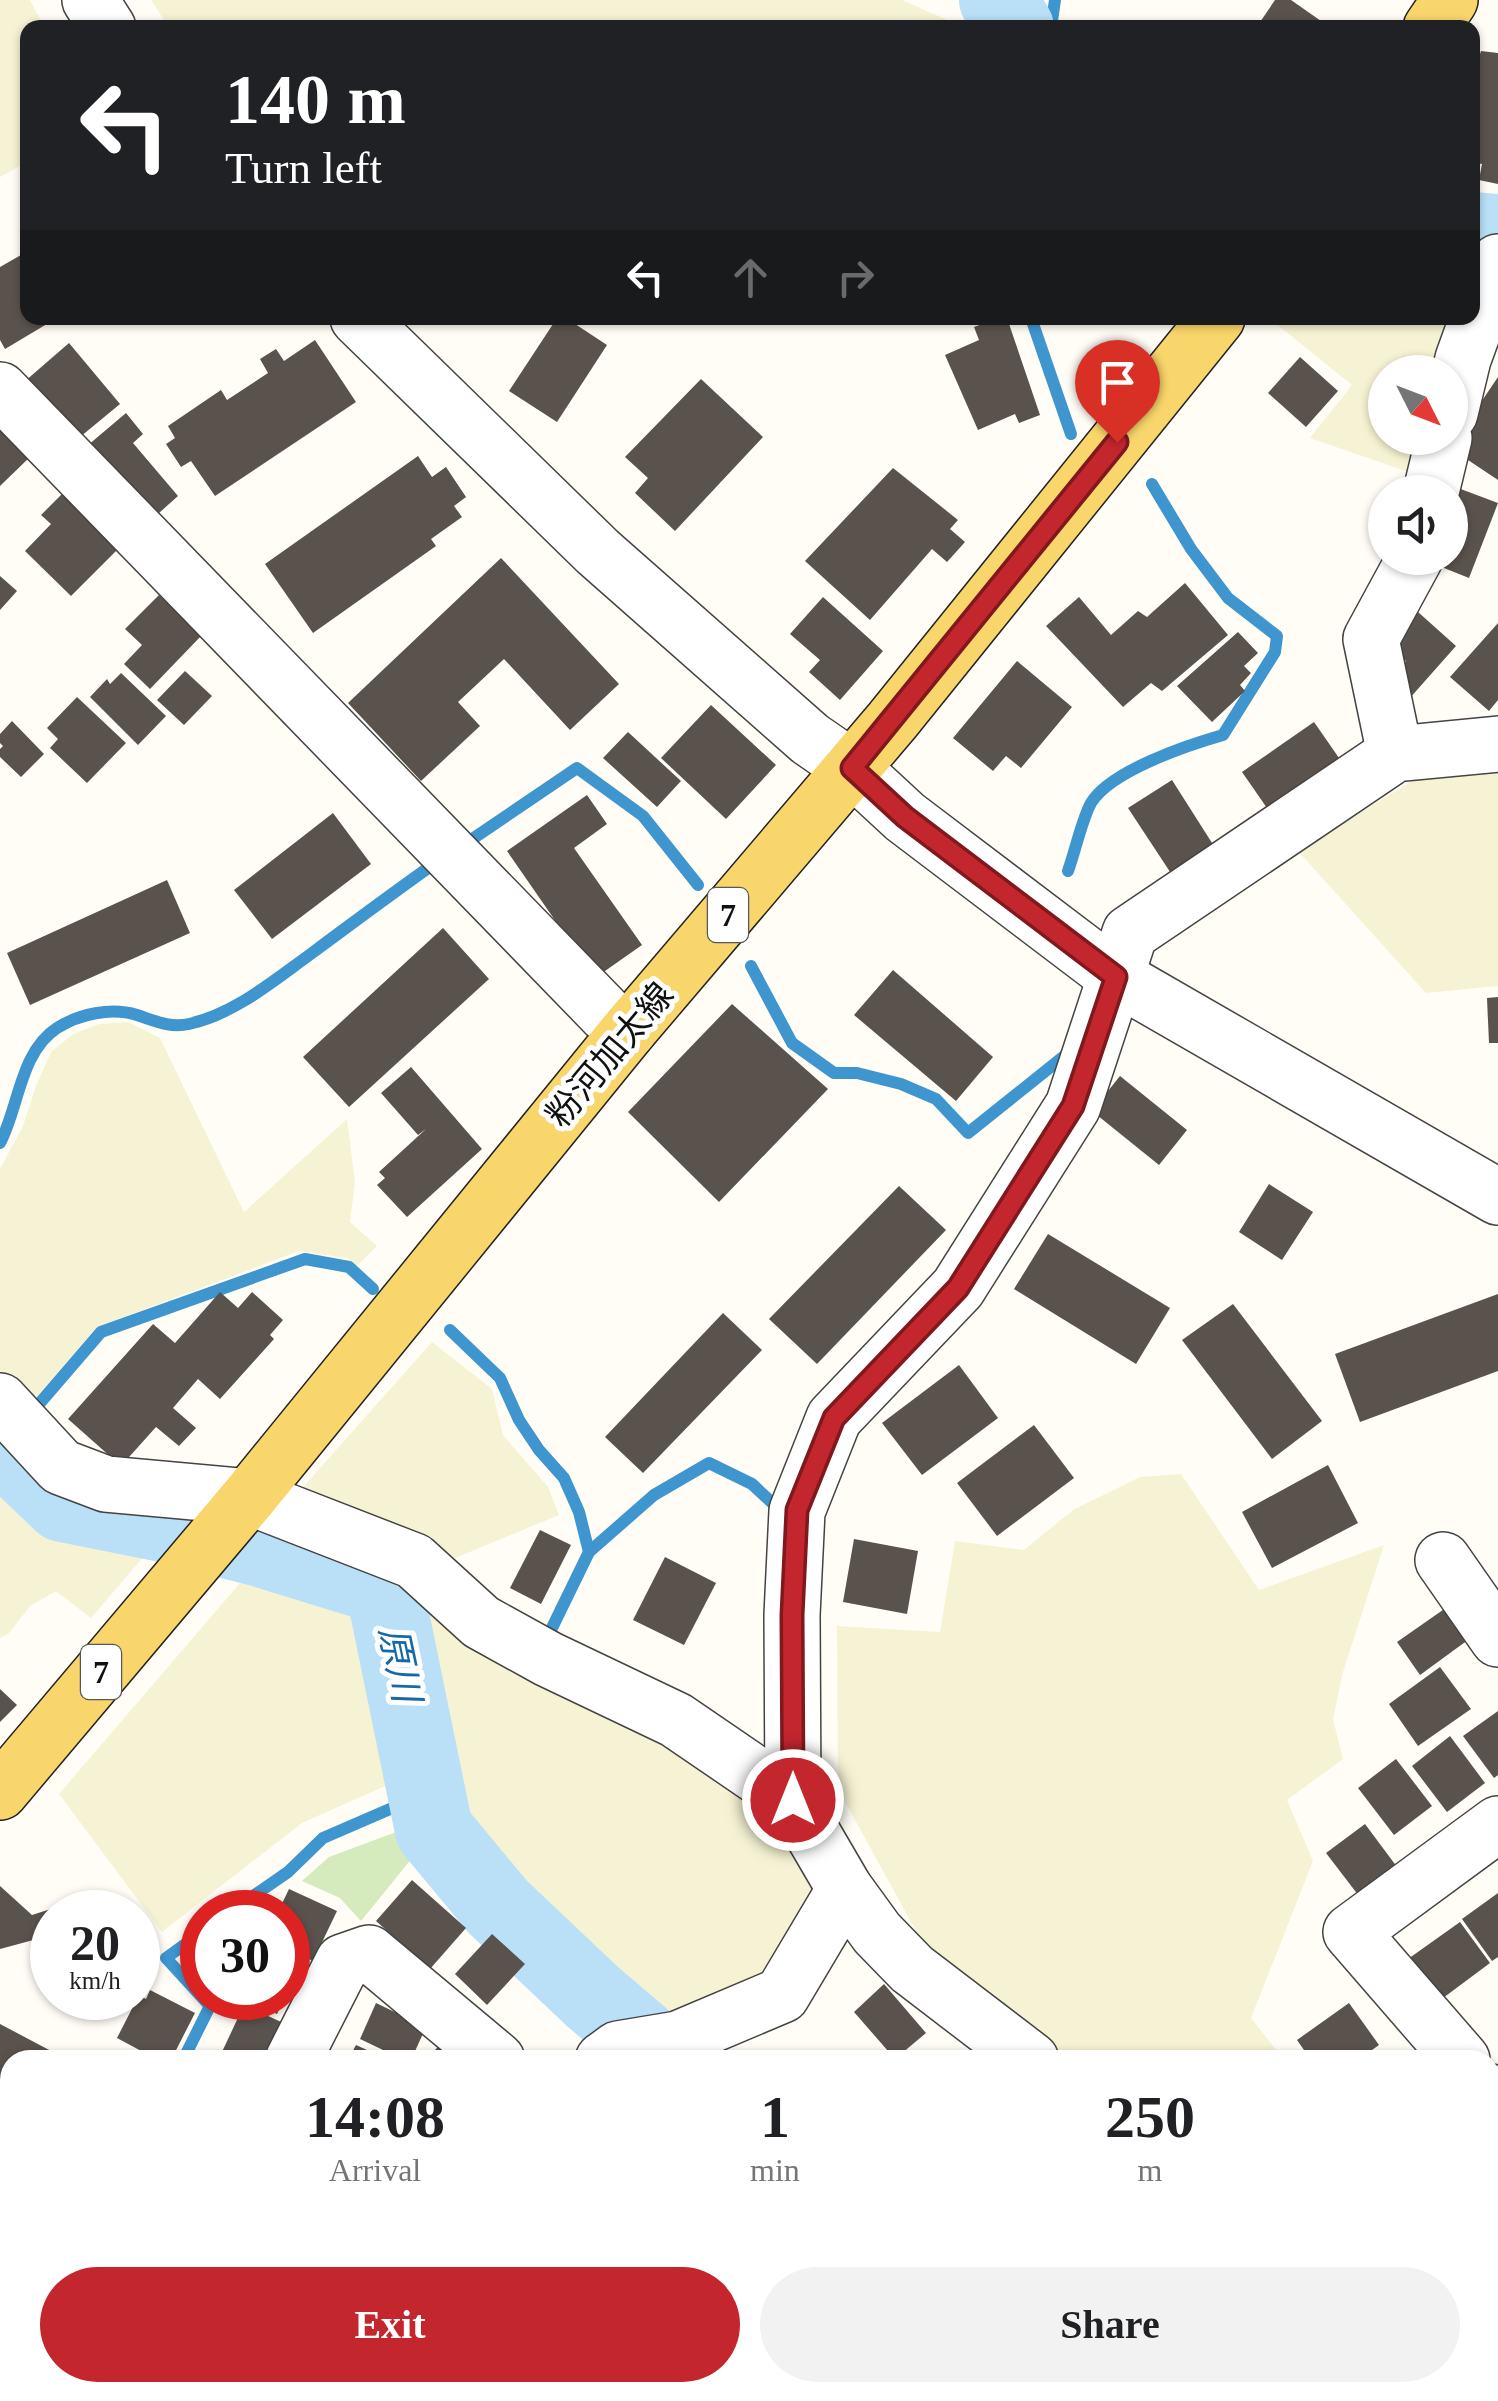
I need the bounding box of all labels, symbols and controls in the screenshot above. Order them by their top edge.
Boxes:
icon: left [60,60,190,190]
text: 140 m [225,61,406,138]
text: Turn left [225,143,382,193]
icon: left [618,250,673,305]
icon: ahead [723,250,778,305]
icon: right [828,250,883,305]
pin [1075,340,1160,443]
icon: arrive [1090,355,1145,410]
north arrow [1368,355,1468,455]
map controls [1368,355,1468,575]
button: sound [1368,475,1468,575]
road number: 7 [708,888,748,942]
street label: 粉河加太線 [539,975,681,1135]
water label: 原川 [372,1622,429,1709]
road number: 7 [81,1645,121,1699]
position arrow [741,1748,845,1852]
speed limit sign: 30 [180,1890,310,2020]
text: 20 [70,1915,120,1971]
text: km/h [69,1967,121,1994]
text: 14:08 [305,2084,445,2150]
text: 1 [760,2084,790,2150]
text: 250 [1105,2084,1195,2150]
text: Arrival [329,2152,421,2188]
text: min [750,2152,800,2188]
text: m [1137,2152,1162,2188]
button: Exit [40,2267,740,2382]
button: Share [760,2267,1460,2382]

